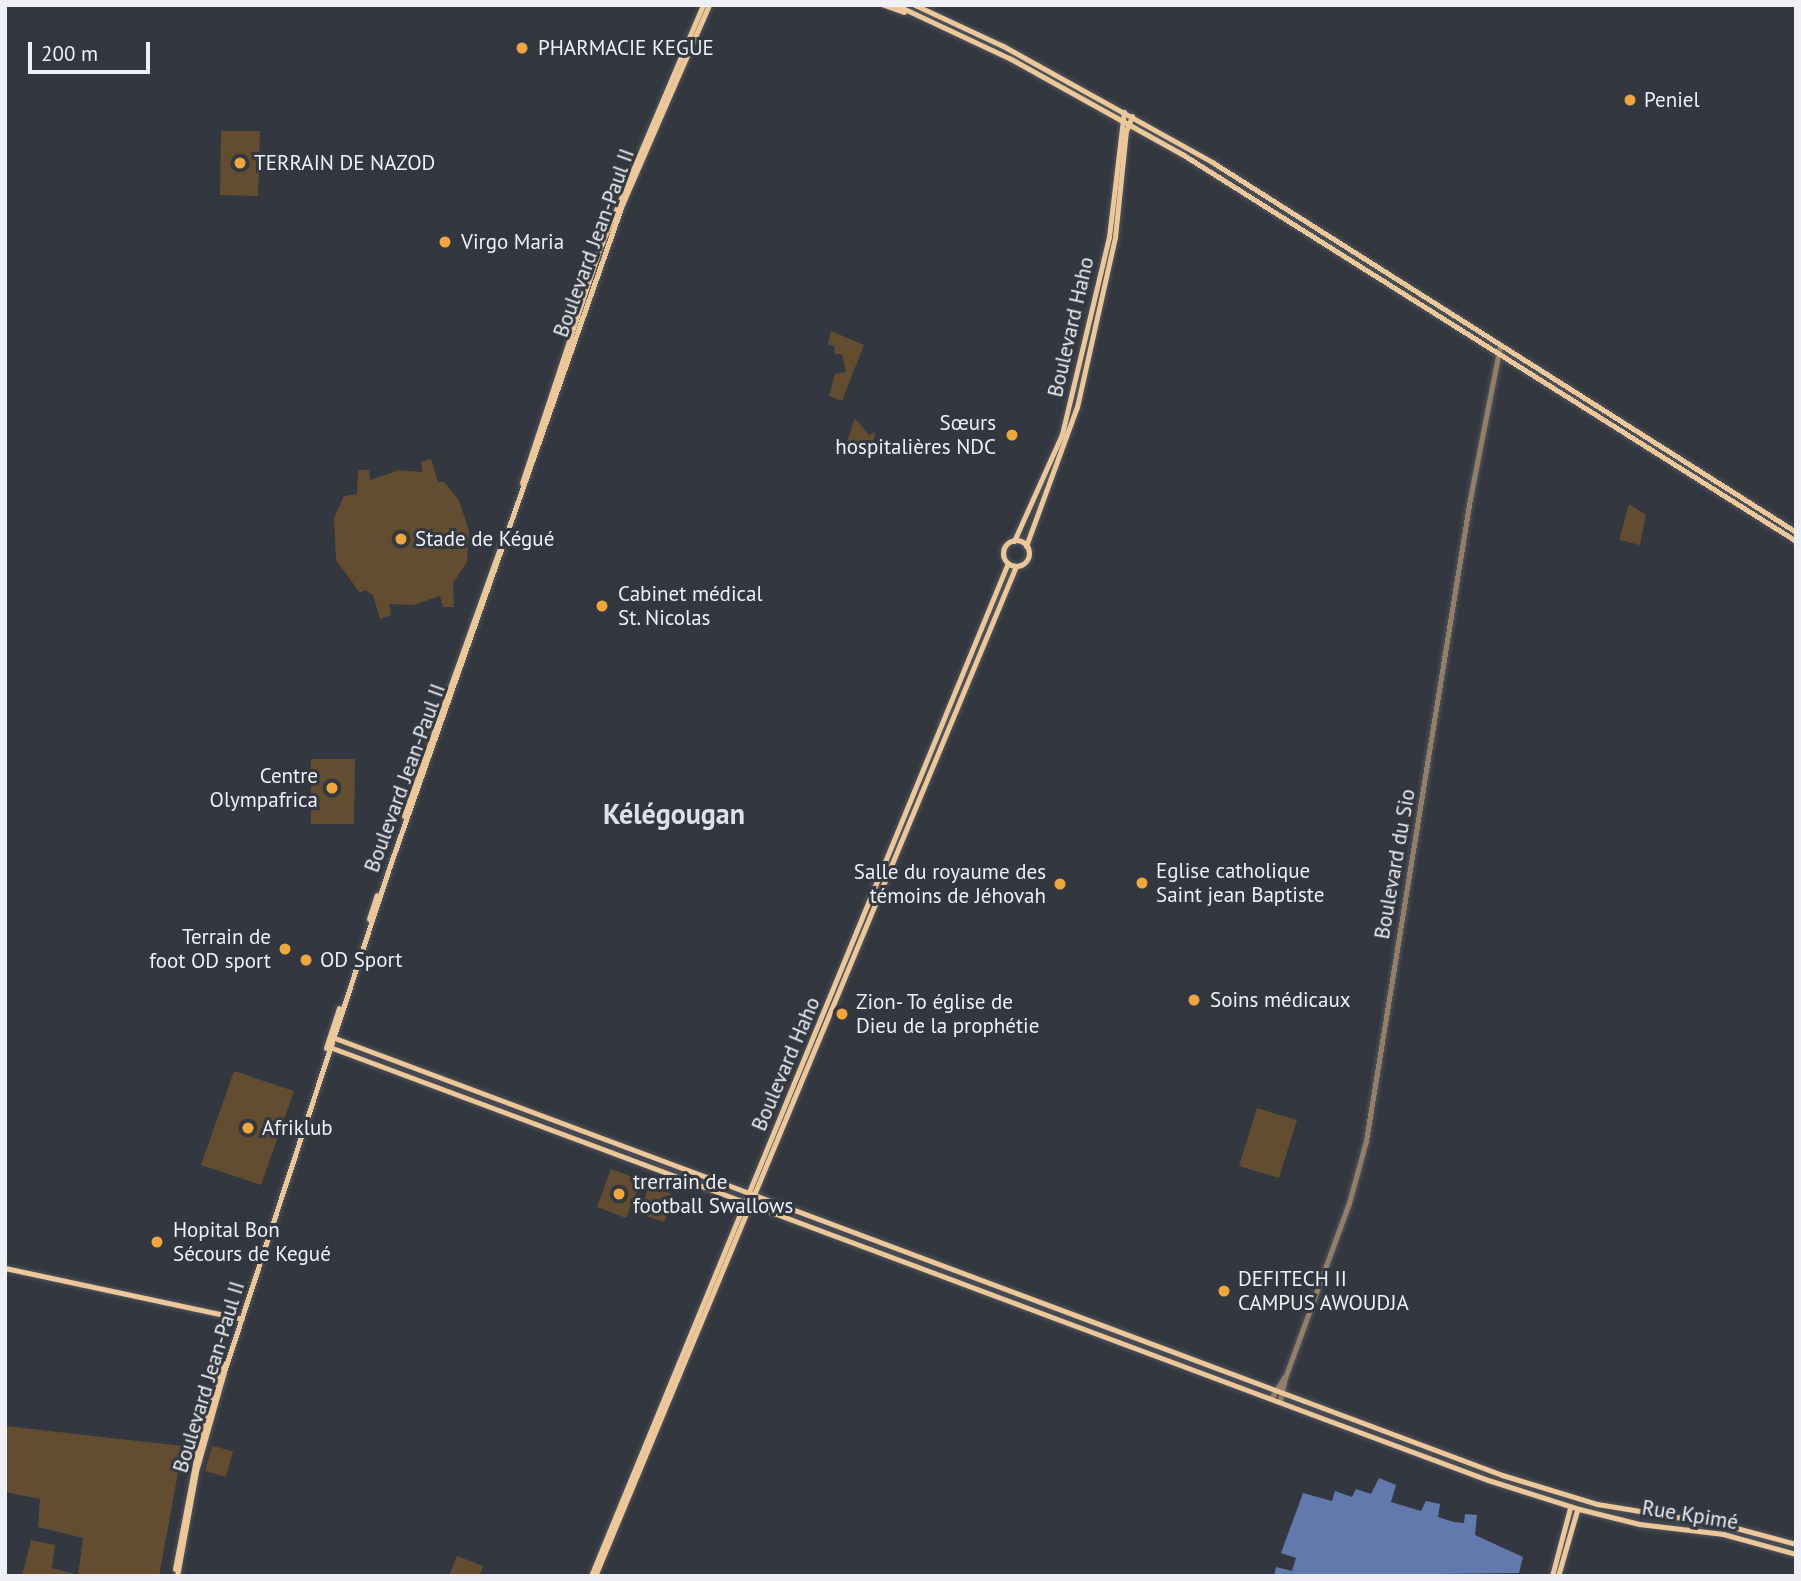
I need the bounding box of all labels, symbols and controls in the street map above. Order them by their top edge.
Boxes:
scale bar [32,28,154,72]
place label: PHARMACIE KEGUE [538,35,714,61]
marker: PHARMACIE KEGUE [512,38,532,58]
text: 200 m [41,40,98,67]
place label: Peniel [1644,87,1700,113]
marker: Peniel [1622,92,1638,108]
street label: Boulevard Jean-Paul II [548,145,640,341]
place label: TERRAIN DE NAZOD [254,150,435,176]
marker: TERRAIN DE NAZOD [232,155,248,171]
place label: Virgo Maria [461,229,564,255]
marker: Virgo Maria [435,232,455,252]
street label: Boulevard Haho [1043,254,1099,400]
place label: Sœurs hospitalières NDC [835,410,996,460]
marker: Sœurs hospitalières NDC [1002,425,1022,445]
place label: Stade de Kégué [415,526,554,552]
marker: Stade de Kégué [393,531,409,547]
place label: Cabinet médical St. Nicolas [618,581,763,631]
marker: Cabinet médical St. Nicolas [592,596,612,616]
street label: Boulevard Jean-Paul II [359,680,451,876]
place label: Centre Olympafrica [210,763,318,813]
marker: Centre Olympafrica [324,780,340,796]
street label: Boulevard du Sio [1369,787,1421,941]
district label: Kélégougan [603,797,745,831]
place label: Eglise catholique Saint jean Baptiste [1156,858,1324,908]
place label: Salle du royaume des témoins de Jéhovah [854,859,1046,909]
marker: Eglise catholique Saint jean Baptiste [1134,875,1150,891]
marker: Salle du royaume des témoins de Jéhovah [1052,876,1068,892]
place label: Terrain de foot OD sport [149,924,271,974]
marker: Terrain de foot OD sport [277,941,293,957]
place label: OD Sport [320,947,402,973]
marker: OD Sport [298,952,314,968]
place label: Soins médicaux [1210,987,1351,1013]
place label: Zion- To église de Dieu de la prophétie [856,989,1039,1039]
marker: Soins médicaux [1184,990,1204,1010]
street label: Boulevard Haho [746,993,826,1135]
marker: Zion- To église de Dieu de la prophétie [834,1006,850,1022]
place label: Afriklub [262,1115,333,1141]
marker: Afriklub [240,1120,256,1136]
place label: trerrain de football Swallows [633,1169,793,1219]
marker: trerrain de football Swallows [611,1186,627,1202]
place label: Hopital Bon Sécours de Kegué [173,1217,331,1267]
marker: Hopital Bon Sécours de Kegué [147,1232,167,1252]
place label: DEFITECH II CAMPUS AWOUDJA [1238,1266,1409,1316]
street label: Boulevard Jean-Paul II [168,1278,250,1476]
marker: DEFITECH II CAMPUS AWOUDJA [1216,1283,1232,1299]
street label: Rue Kpimé [1640,1495,1740,1535]

